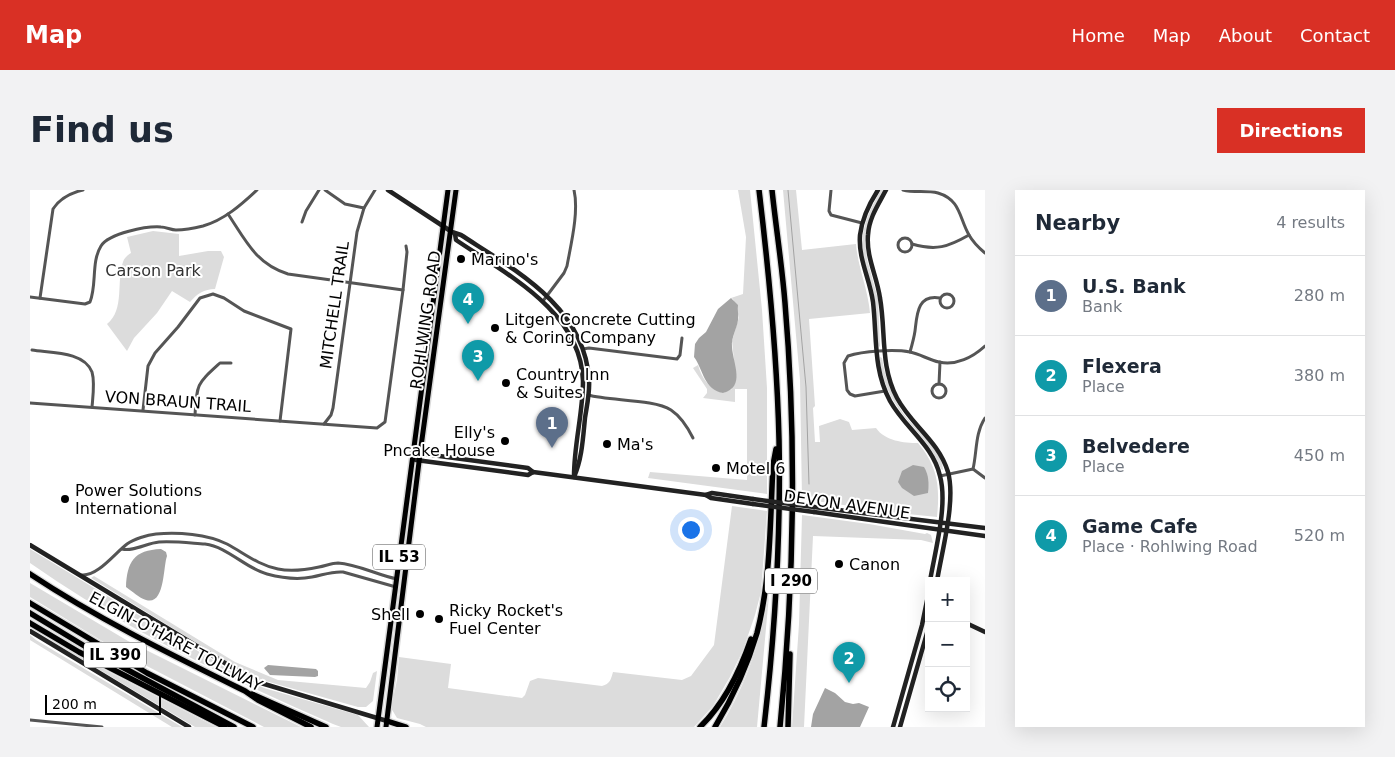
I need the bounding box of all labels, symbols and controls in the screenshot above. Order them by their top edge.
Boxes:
text: Map [25,21,82,49]
text: Home [1072,25,1125,46]
text: Map [1153,25,1191,46]
text: About [1219,25,1272,46]
text: Contact [1300,25,1370,46]
button: Directions [1217,108,1365,153]
text: Find us [30,110,174,150]
text: Nearby [1035,211,1120,235]
text: 4 results [1276,213,1345,232]
street label: MITCHELL TRAIL [316,240,353,370]
street label: ROHLWING ROAD [406,249,445,391]
place label: Marino's [471,250,538,269]
marker: Marino's [455,253,467,265]
park label: Carson Park [105,261,201,280]
text: U.S. Bank [1082,275,1186,297]
pin: 4 [452,283,484,324]
text: 1 [1045,286,1057,305]
text: 280 m [1294,286,1345,305]
text: Bank [1082,297,1122,316]
place label: Litgen Concrete Cutting & Coring Company [505,310,696,347]
marker: Litgen Concrete Cutting & Coring Company [489,322,501,334]
pin: 3 [462,340,494,381]
text: Flexera [1082,355,1162,377]
place label: Country Inn & Suites [516,365,610,402]
text: 2 [1045,366,1057,385]
text: 380 m [1294,366,1345,385]
marker: Country Inn & Suites [500,377,512,389]
text: Place [1082,377,1125,396]
street label: VON BRAUN TRAIL [104,387,252,416]
pin: 1 [536,407,568,448]
place label: Elly's Pncake House [383,423,495,460]
marker: Elly's Pncake House [499,435,511,447]
place label: Ma's [617,435,653,454]
text: Belvedere [1082,435,1190,457]
marker: Ma's [601,438,613,450]
text: 3 [1045,446,1057,465]
text: 450 m [1294,446,1345,465]
text: Place [1082,457,1125,476]
place label: Motel 6 [726,459,785,478]
marker: Motel 6 [710,462,722,474]
place label: Power Solutions International [75,481,202,518]
street label: DEVON AVENUE [782,486,911,523]
marker: Power Solutions International [59,493,71,505]
text: Game Cafe [1082,515,1198,537]
your location [678,517,704,543]
text: 4 [1045,526,1057,545]
text: 520 m [1294,526,1345,545]
text: Place · Rohlwing Road [1082,537,1258,556]
road number: IL 53 [373,544,425,570]
place label: Canon [849,555,900,574]
marker: Canon [833,558,845,570]
road number: I 290 [765,568,817,594]
map controls [925,577,970,712]
button: + [925,577,970,622]
street label: ELGIN-O'HARE TOLLWAY [86,588,266,695]
place label: Ricky Rocket's Fuel Center [449,601,563,638]
place label: Shell [371,605,410,624]
marker: Shell [414,608,426,620]
marker: Ricky Rocket's Fuel Center [433,613,445,625]
button: − [925,622,970,667]
road number: IL 390 [84,642,146,668]
pin: 2 [833,642,865,683]
button: locate [925,667,970,712]
scale bar [45,692,161,715]
text: 200 m [52,696,97,712]

